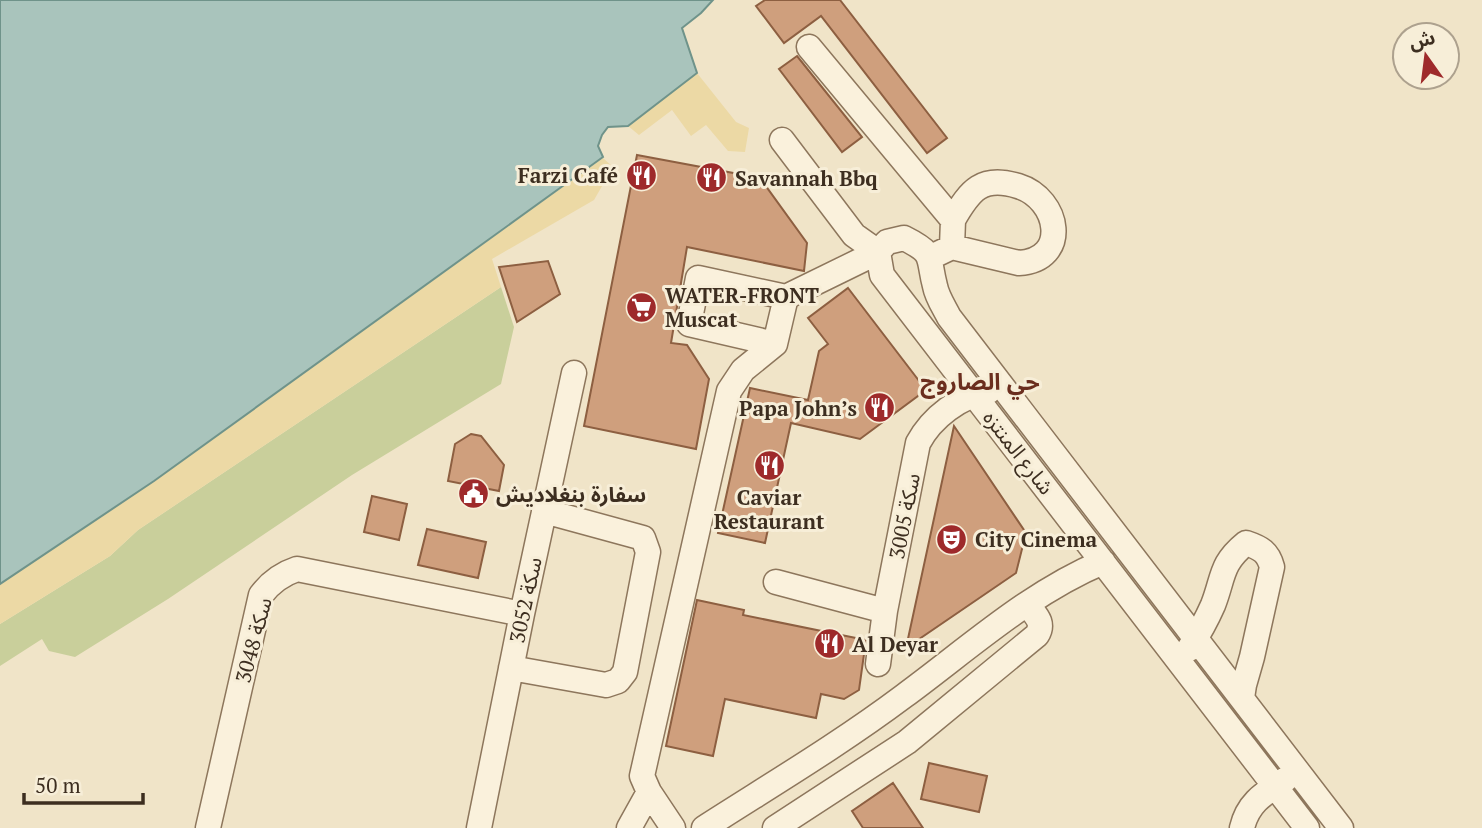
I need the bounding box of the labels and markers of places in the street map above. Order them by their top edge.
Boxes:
restaurant icon: Farzi Café [624,158,658,192]
place label: Farzi Café [518,161,618,189]
restaurant icon: Savannah Bbq [695,161,729,195]
place label: Savannah Bbq [735,164,878,192]
place label: WATER-FRONT Muscat [665,281,819,333]
supermarket icon: WATER-FRONT Muscat [625,290,659,324]
restaurant icon: Papa John’s [863,391,897,425]
place label: Papa John’s [739,394,857,422]
restaurant icon: Caviar Restaurant [752,448,786,482]
public building icon: سفارة بنغلاديش [456,477,490,511]
place label: سفارة بنغلاديش [496,480,646,508]
place label: Caviar Restaurant [714,483,825,535]
theatre icon: City Cinema [935,522,969,556]
place label: City Cinema [975,525,1098,553]
restaurant icon: Al Deyar [812,627,846,661]
place label: Al Deyar [852,630,938,658]

